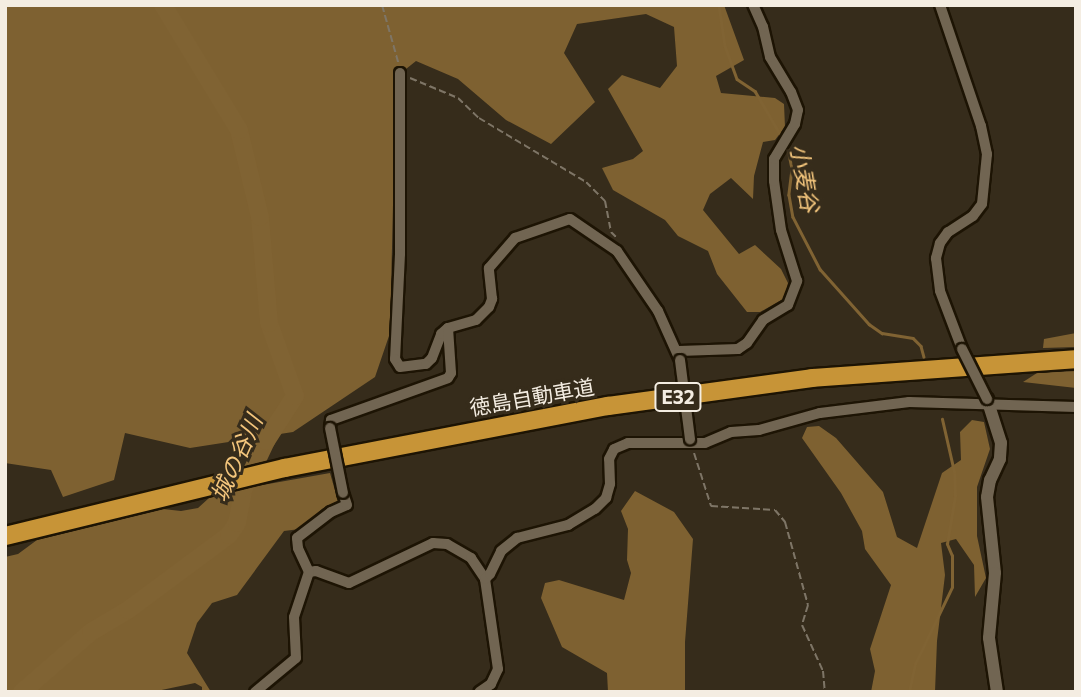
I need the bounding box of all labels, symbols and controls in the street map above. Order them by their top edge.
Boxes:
water label: 小麦谷 [785,142,825,214]
street label: 徳島自動車道 [468,374,596,420]
road number: E32 [654,382,702,412]
water label: 城の谷川 [205,410,267,506]

